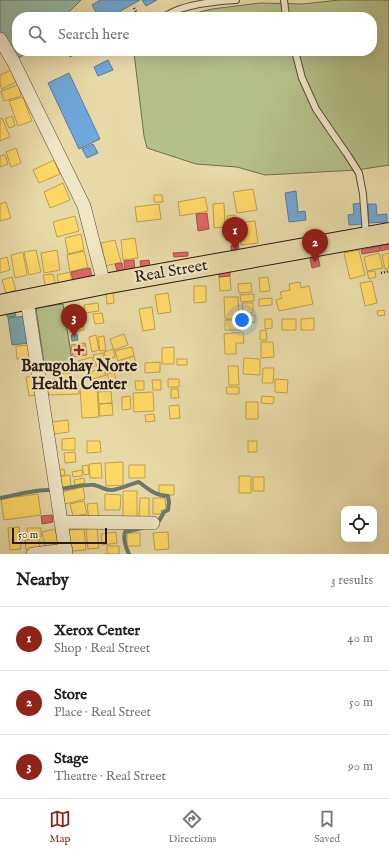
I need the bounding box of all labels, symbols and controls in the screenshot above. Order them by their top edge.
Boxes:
search box [12,12,377,56]
icon: search [26,23,48,45]
text: Search here [58,25,129,44]
pin: 1 [222,217,248,250]
pin: 2 [302,229,328,262]
street label: Real Street [133,256,210,288]
pin: 3 [61,304,87,337]
your location [232,310,252,330]
marker: Barugohay Norte Health Center [73,344,85,356]
place label: Barugohay Norte Health Center [21,357,138,395]
map controls [341,506,377,542]
button: locate [341,506,377,542]
scale bar [12,526,107,545]
text: 50 m [18,528,38,542]
text: Nearby [16,570,69,591]
text: 3 results [331,572,373,589]
text: Xerox Center [54,621,140,640]
text: 1 [27,630,31,647]
text: 40 m [347,630,373,647]
text: Shop · Real Street [54,640,150,657]
text: Store [54,685,87,704]
text: 2 [26,694,32,711]
text: 50 m [349,694,373,711]
text: Place · Real Street [54,704,151,721]
text: Stage [54,749,88,768]
text: 3 [27,758,31,775]
text: 90 m [348,758,373,775]
text: Theatre · Real Street [54,768,166,785]
tab: Map [49,808,71,846]
tab: Directions [169,808,216,846]
tab: Saved [314,808,340,846]

